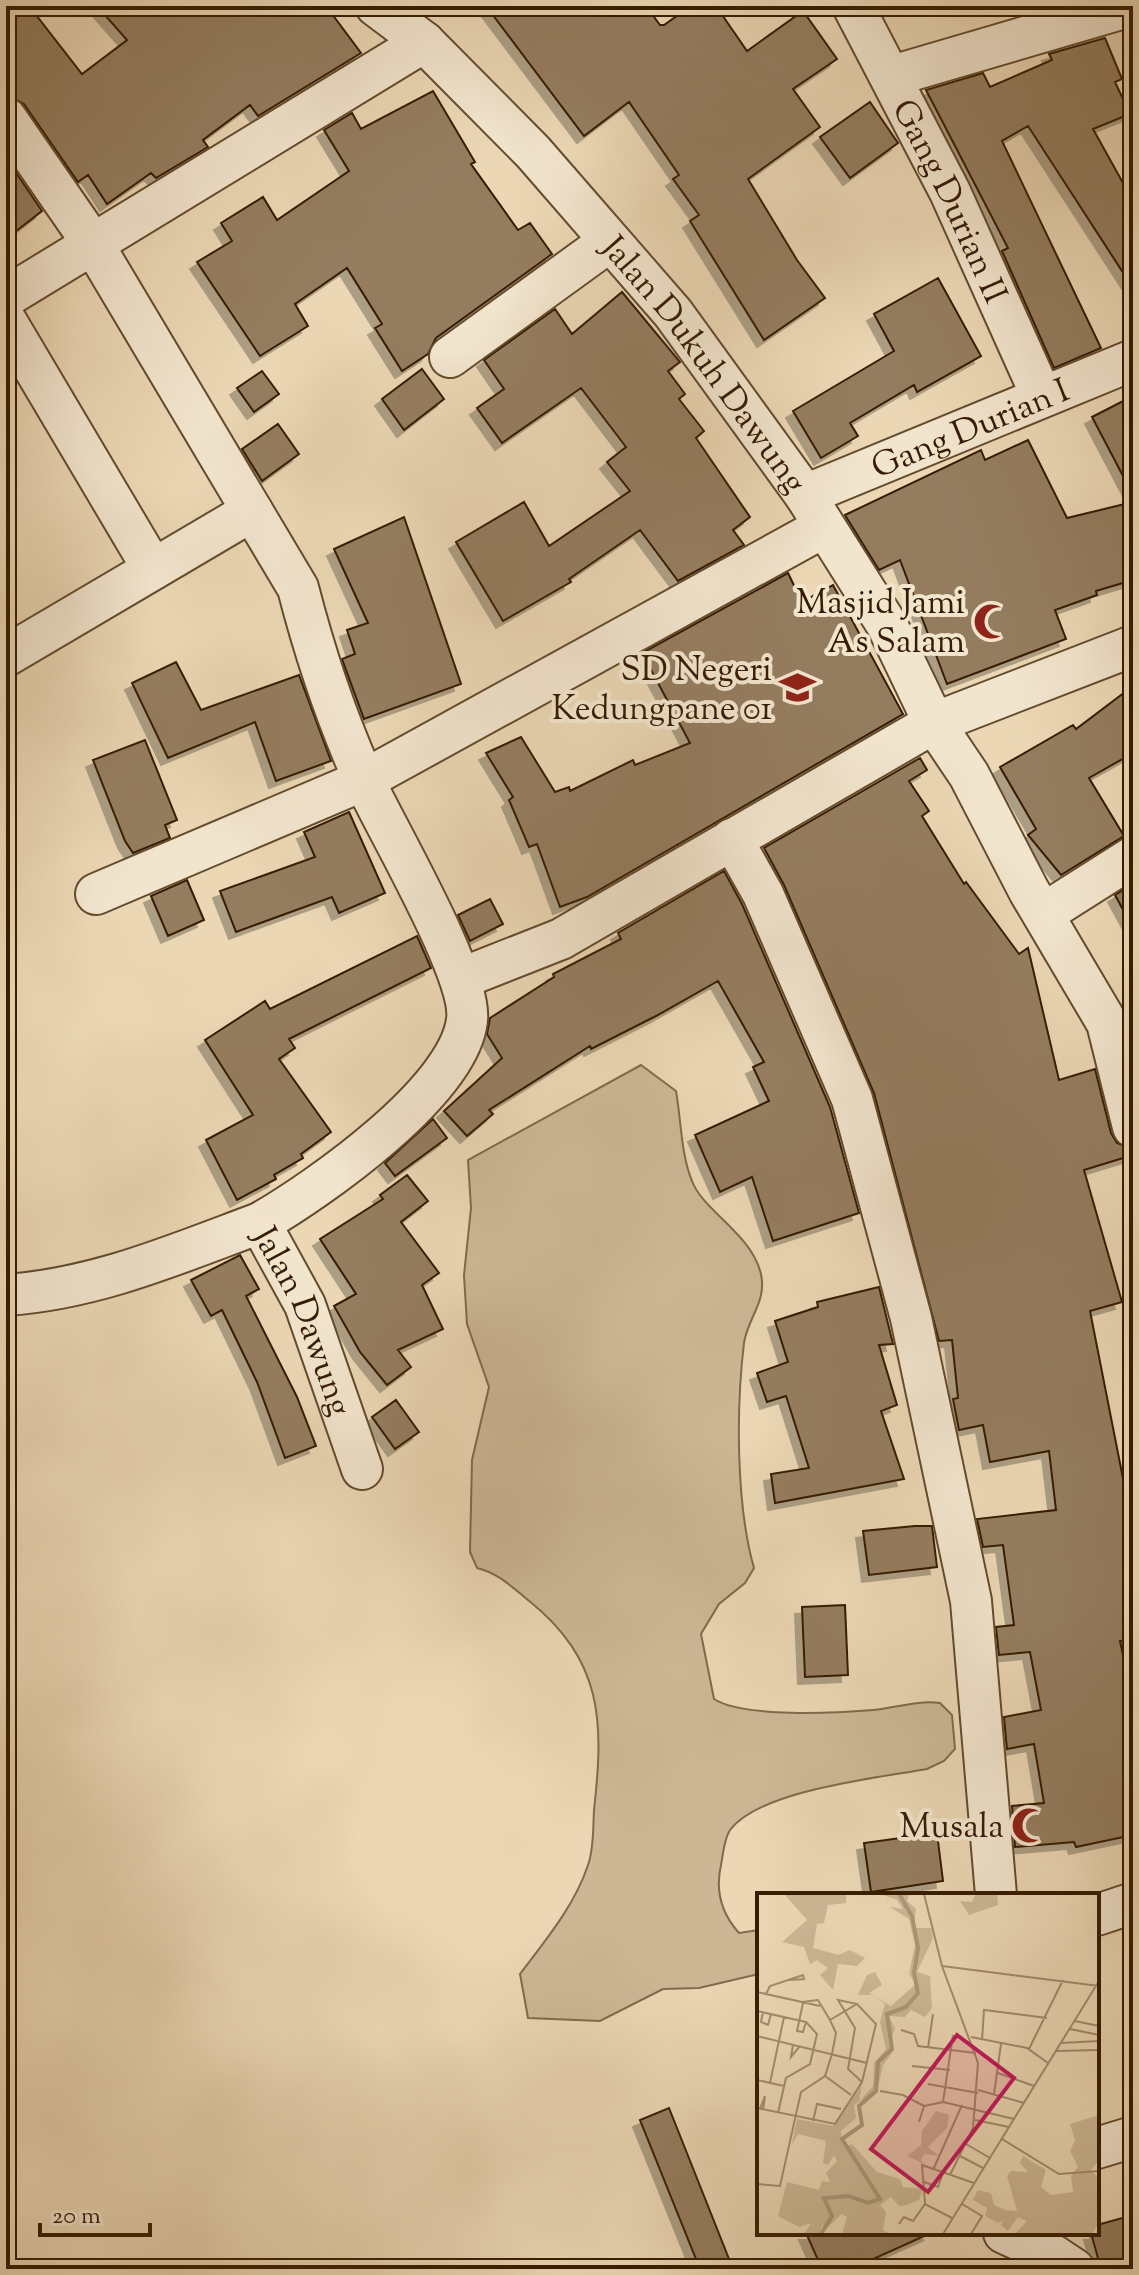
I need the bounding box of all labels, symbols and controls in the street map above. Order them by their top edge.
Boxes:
street label: Gang Durian II [878,91,1018,312]
street label: Jalan Dukuh Dawung [587,225,817,504]
street label: Gang Durian I [864,368,1077,493]
place label: Masjid Jami As Salam [796,580,965,668]
mosque icon: Masjid Jami As Salam [972,602,1010,640]
place label: SD Negeri Kedungpane 01 [552,647,772,735]
school or university icon: SD Negeri Kedungpane 01 [779,669,817,707]
street label: Jalan Dawung [238,1217,363,1423]
place label: Musala [899,1804,1004,1853]
mosque icon: Musala [1011,1806,1049,1844]
inset map [757,1893,1099,2235]
scale bar [40,2187,150,2237]
text: 20 m [52,2200,101,2234]

